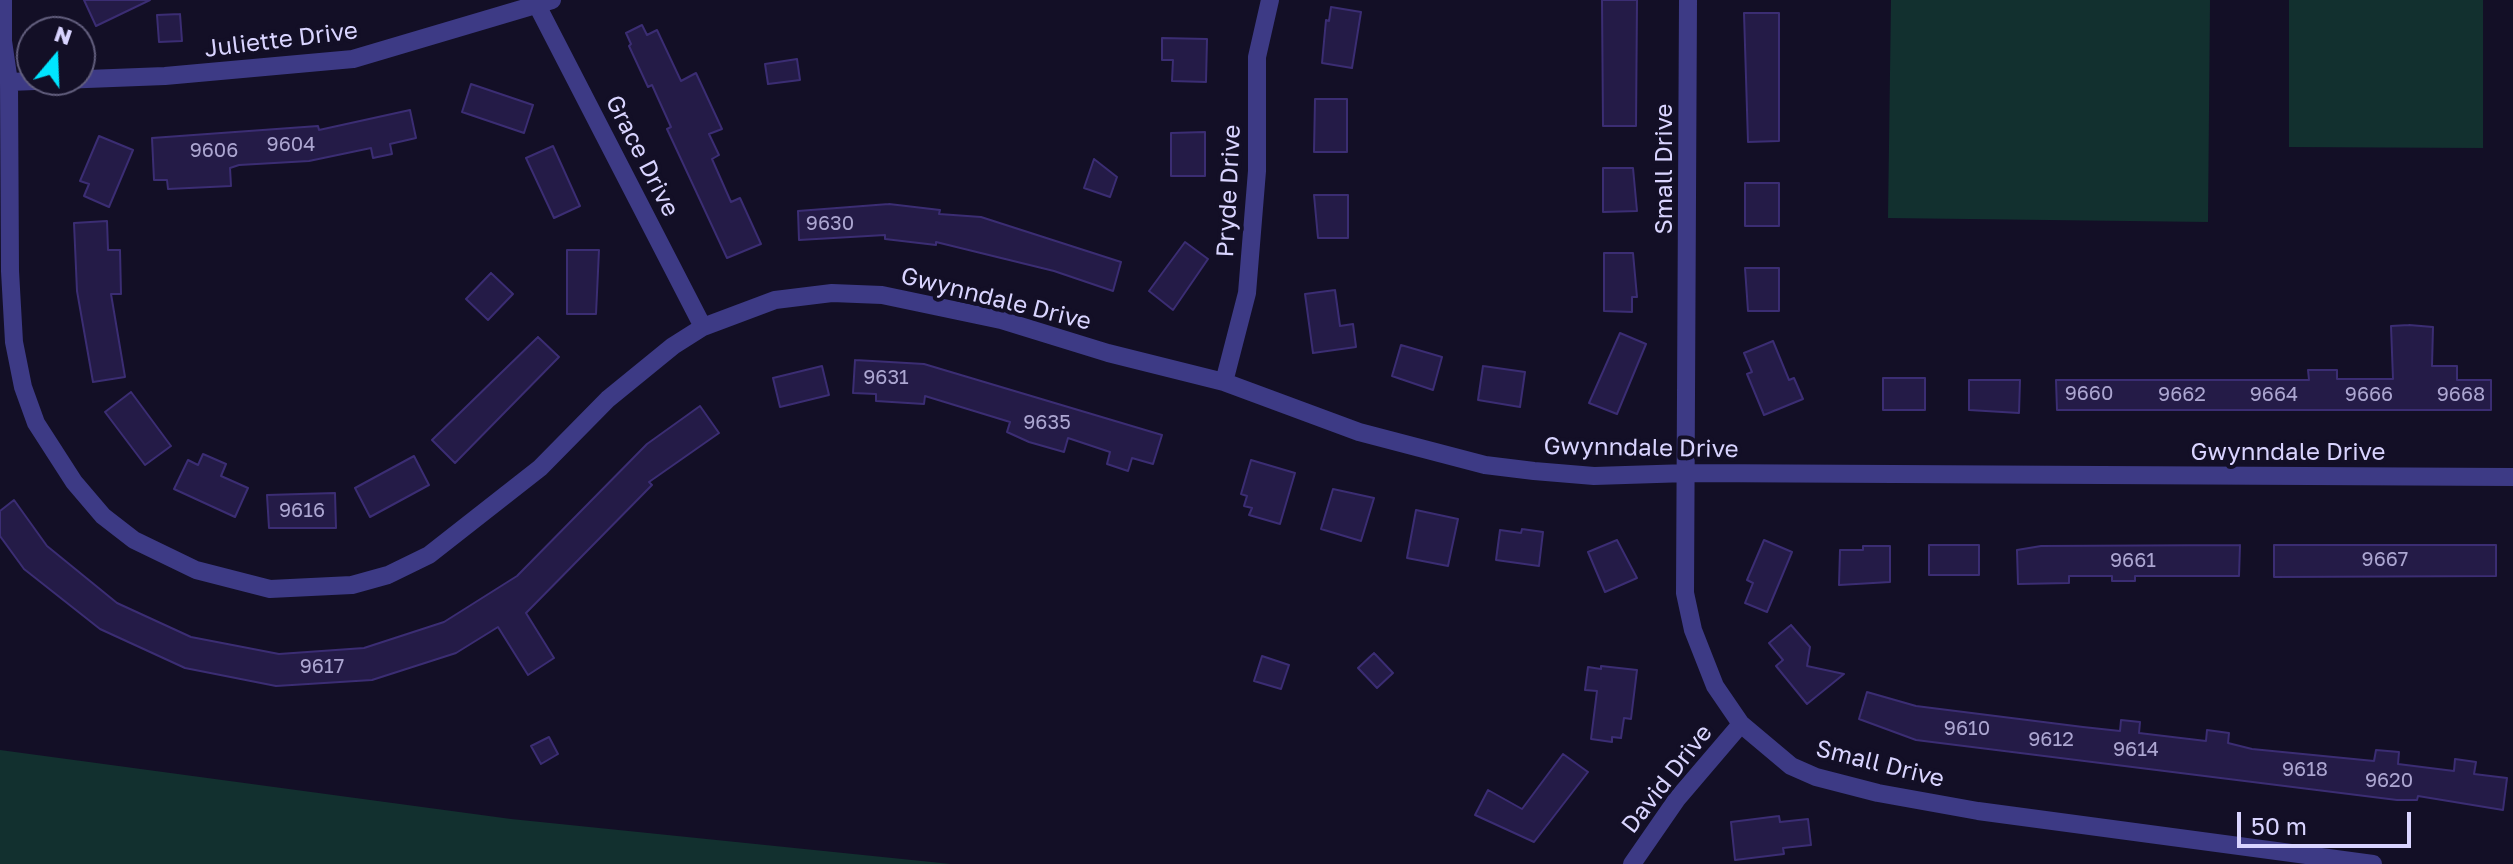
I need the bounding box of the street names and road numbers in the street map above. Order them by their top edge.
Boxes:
street label: Juliette Drive [203,16,359,64]
street label: Grace Drive [599,91,685,221]
street label: Small Drive [1650,104,1678,234]
street label: Pryde Drive [1211,124,1247,258]
street label: Gwynndale Drive [898,261,1094,337]
street label: Gwynndale Drive [1543,432,1739,464]
street label: Gwynndale Drive [2191,438,2385,466]
street label: David Drive [1616,719,1718,839]
street label: Small Drive [1813,734,1947,794]

